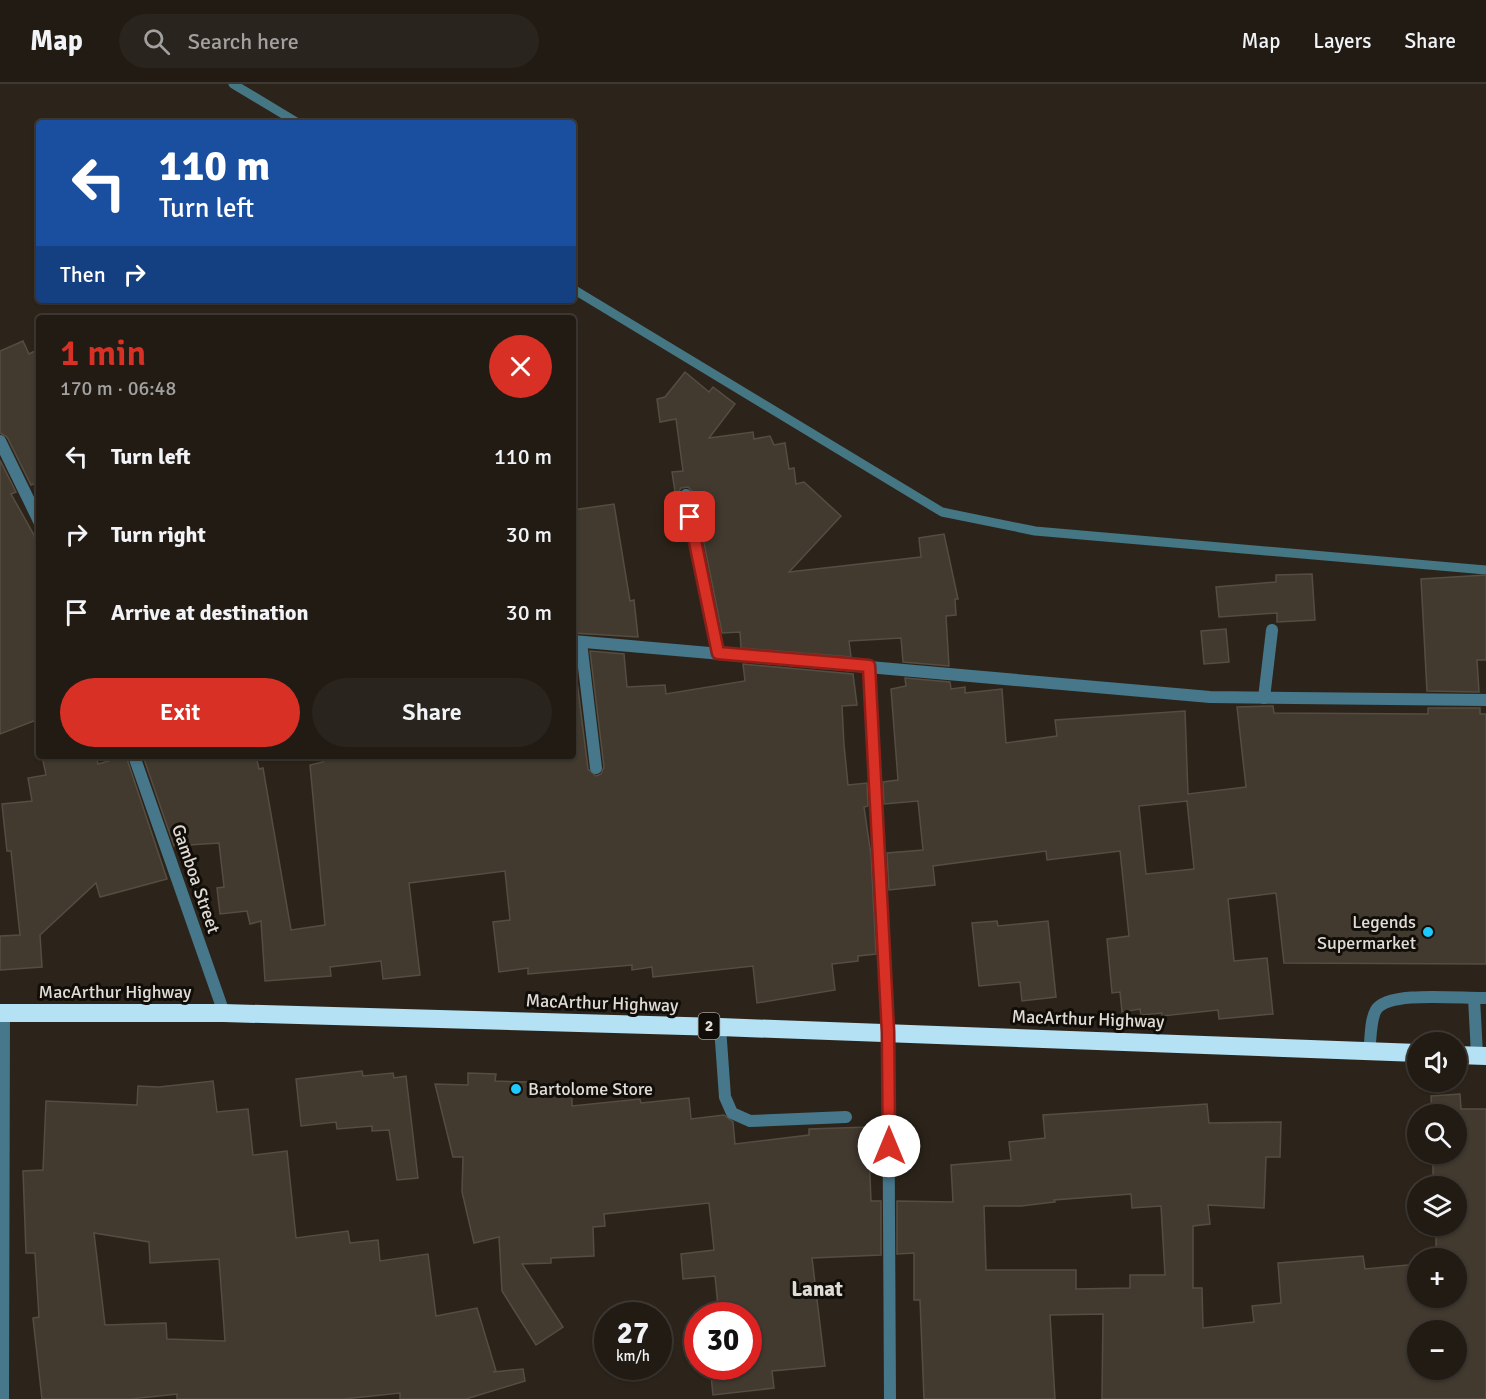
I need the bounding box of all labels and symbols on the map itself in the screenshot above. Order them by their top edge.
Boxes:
pin [664,491,715,542]
street label: Gamboa Street [167,822,225,936]
place label: Legends Supermarket [1317,911,1416,954]
marker: Legends Supermarket [1421,925,1435,939]
street label: MacArthur Highway [39,981,192,1003]
street label: MacArthur Highway [525,989,679,1017]
street label: MacArthur Highway [1011,1005,1165,1033]
road number: 2 [698,1013,720,1039]
place label: Bartolome Store [528,1078,653,1100]
marker: Bartolome Store [509,1082,523,1096]
position arrow [857,1114,921,1178]
district label: Lanat [791,1276,843,1302]
speed limit sign: 30 [684,1302,762,1380]

